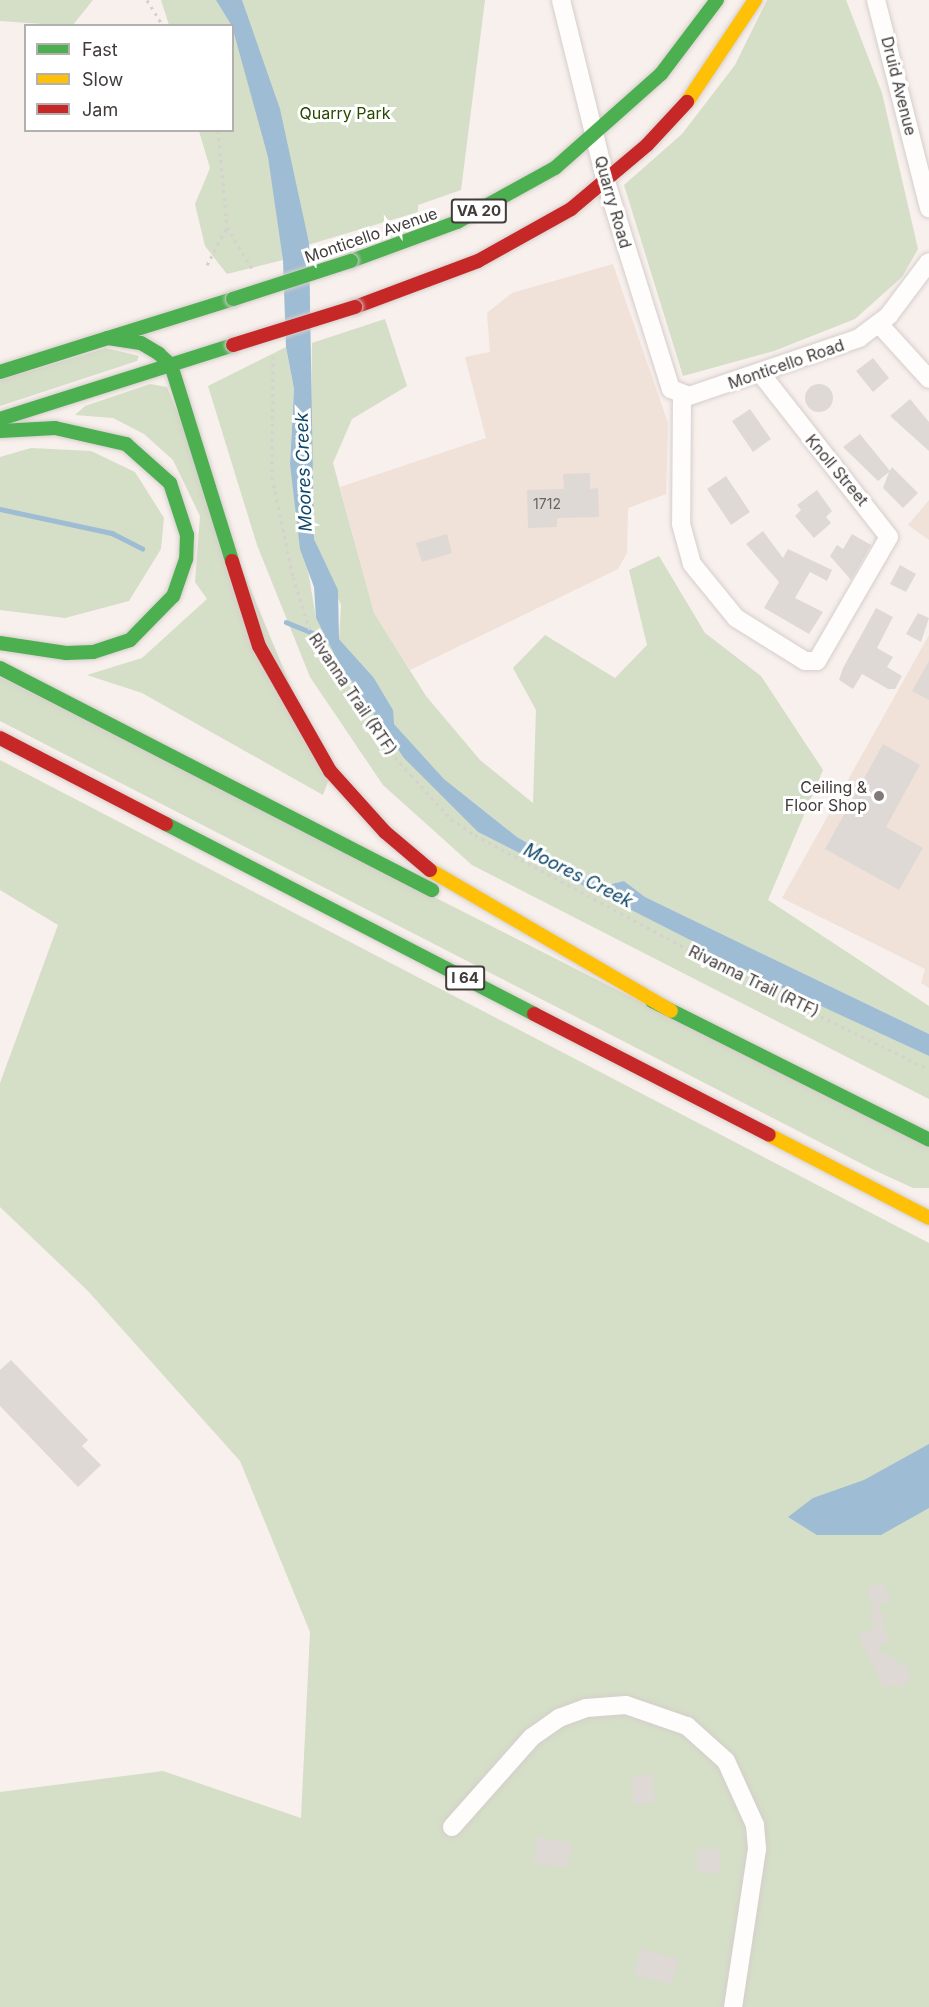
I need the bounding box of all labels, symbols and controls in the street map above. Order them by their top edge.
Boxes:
legend [24,24,234,132]
street label: Druid Avenue [877,34,921,138]
text: Fast [82,39,118,60]
text: Slow [82,69,123,90]
text: Jam [82,99,118,120]
park label: Quarry Park [300,103,390,123]
street label: Quarry Road [591,154,635,250]
road number: VA 20 [450,199,508,223]
street label: Monticello Avenue [302,203,440,267]
street label: Monticello Road [725,335,847,393]
water label: Moores Creek [291,412,317,532]
street label: Knoll Street [802,430,872,510]
house number: 1712 [533,496,561,512]
street label: Rivanna Trail (RTF) [305,629,401,759]
place label: Ceiling & Floor Shop [785,777,867,815]
marker: Ceiling & Floor Shop [872,789,886,803]
water label: Moores Creek [520,839,636,913]
street label: Rivanna Trail (RTF) [686,941,822,1021]
road number: I 64 [444,966,486,990]

